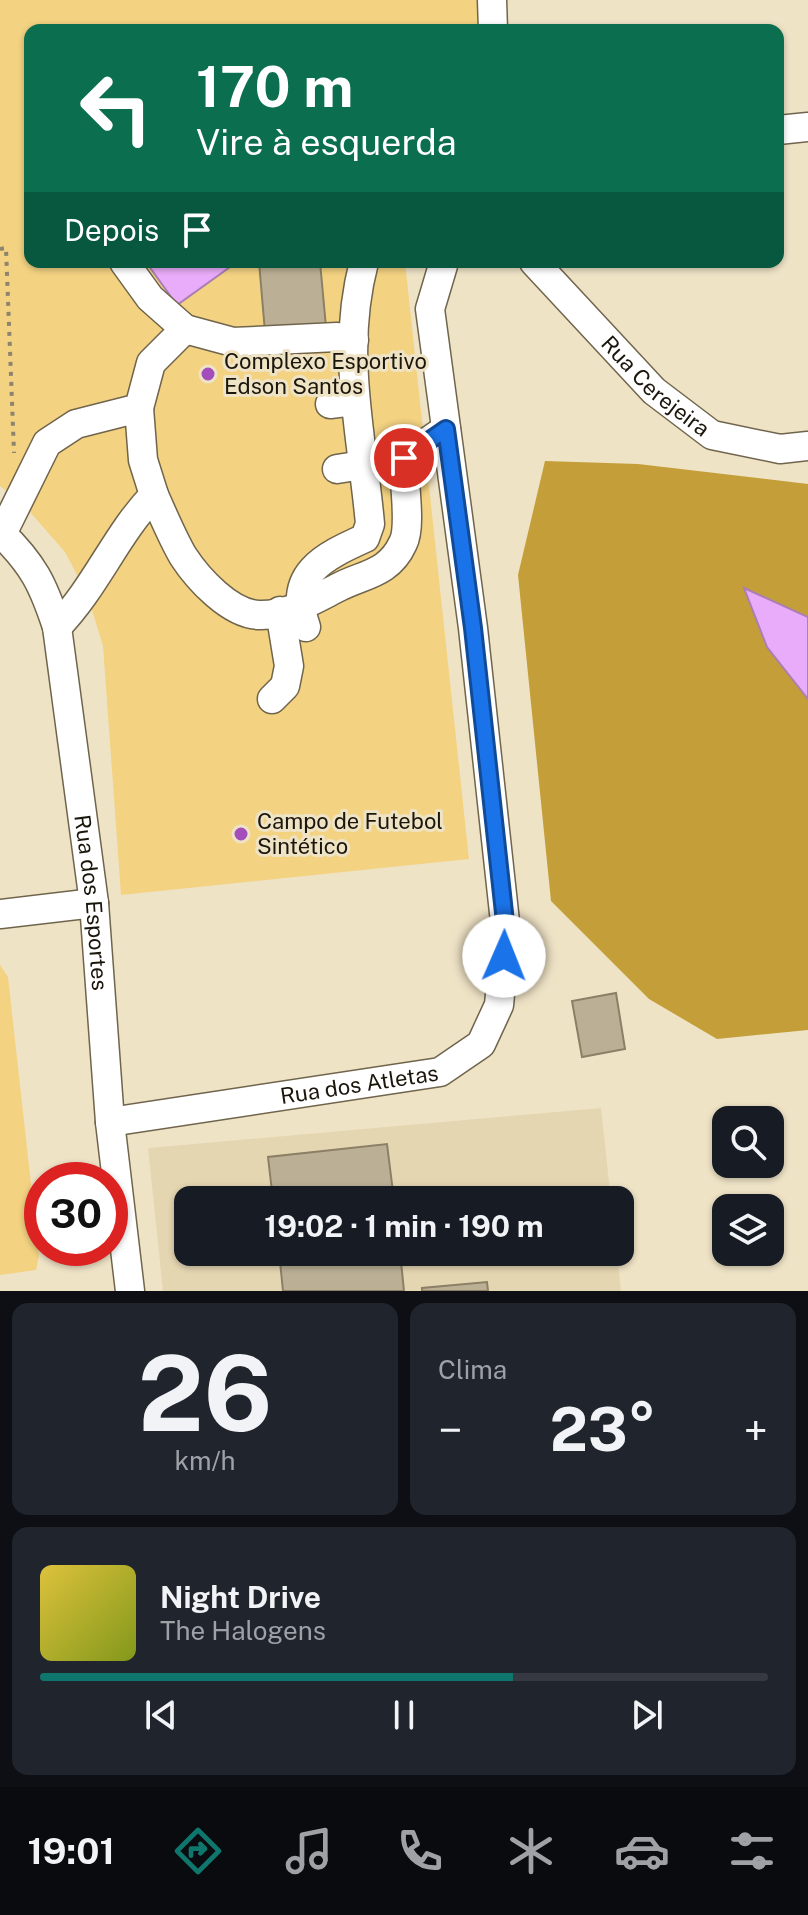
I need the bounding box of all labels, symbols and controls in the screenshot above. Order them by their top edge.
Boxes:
text: 170 m [196,54,353,120]
icon: left [64,56,168,160]
text: Vire à esquerda [196,121,457,163]
icon: arrive [175,208,219,252]
text: Depois [64,212,159,248]
street label: Rua Cerejeira [596,330,715,442]
place label: Complexo Esportivo Edson Santos [224,348,427,399]
marker: Complexo Esportivo Edson Santos [199,365,217,383]
pin [370,424,438,492]
icon: arrive [382,436,426,480]
place label: Campo de Futebol Sintético [257,808,443,859]
street label: Rua dos Esportes [69,813,113,991]
marker: Campo de Futebol Sintético [232,825,250,843]
position arrow [462,914,546,998]
street label: Rua dos Atletas [278,1059,440,1109]
map controls [712,1106,784,1266]
button: search [712,1106,784,1178]
speed limit sign: 30 [24,1162,128,1266]
button: layers [712,1194,784,1266]
text: 19:02 · 1 min · 190 m [264,1208,544,1244]
text: 26 [138,1332,272,1454]
text: Clima [438,1354,507,1385]
text: 23° [550,1394,656,1465]
text: − [438,1404,462,1456]
text: + [744,1404,768,1456]
text: km/h [174,1445,236,1476]
text: Night Drive [160,1579,321,1615]
text: The Halogens [160,1615,326,1646]
icon: previous [139,1693,183,1737]
icon: pause [382,1693,426,1737]
icon: next [625,1693,669,1737]
icon: directions [170,1823,226,1879]
icon: music [281,1823,337,1879]
icon: phone [392,1823,448,1879]
icon: climate [503,1823,559,1879]
icon: car [614,1823,670,1879]
icon: filters [724,1823,780,1879]
text: 19:01 [27,1830,115,1872]

